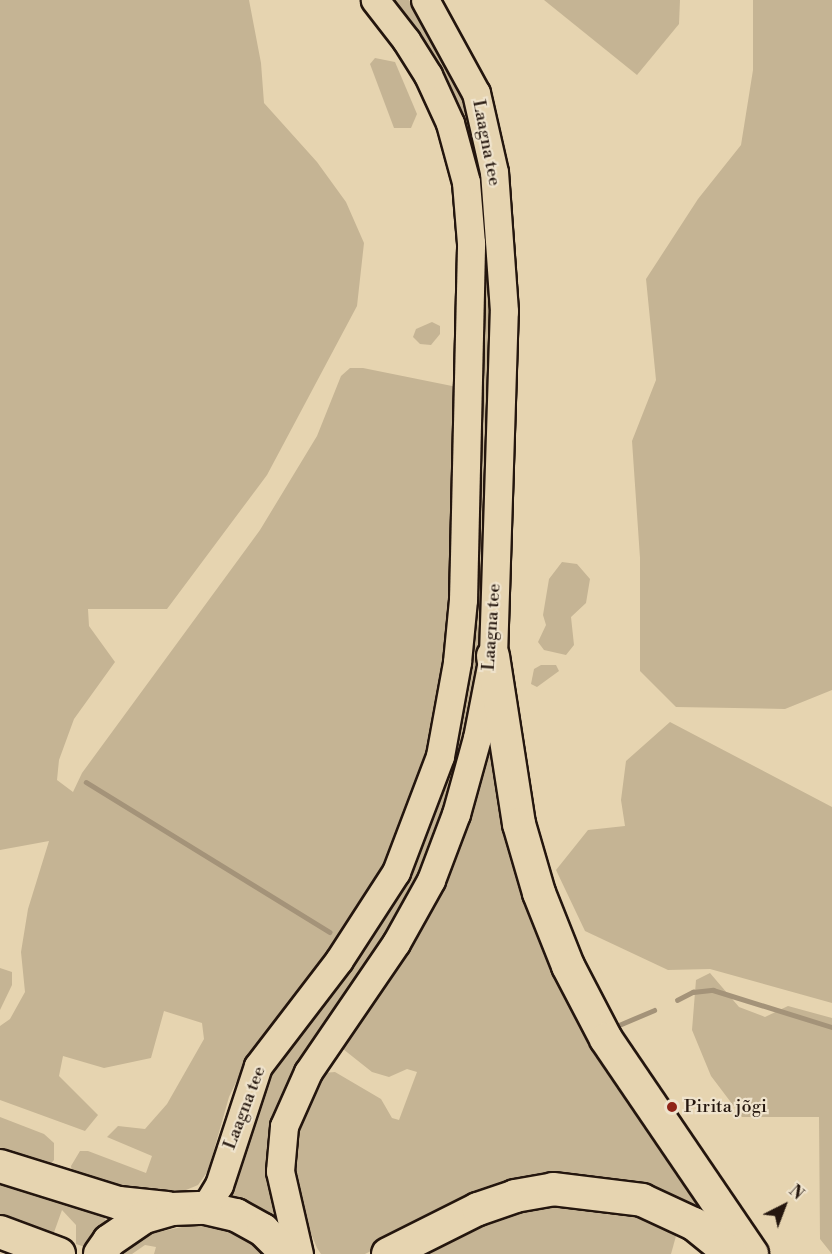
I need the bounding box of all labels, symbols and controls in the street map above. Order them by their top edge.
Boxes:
street label: Laagna tee [467,98,505,188]
street label: Laagna tee [478,583,506,671]
street label: Laagna tee [219,1063,271,1153]
place label: Pirita jõgi [684,1096,767,1118]
marker: Pirita jõgi [665,1100,679,1114]
north arrow [754,1176,814,1236]
text: N [785,1181,807,1204]

